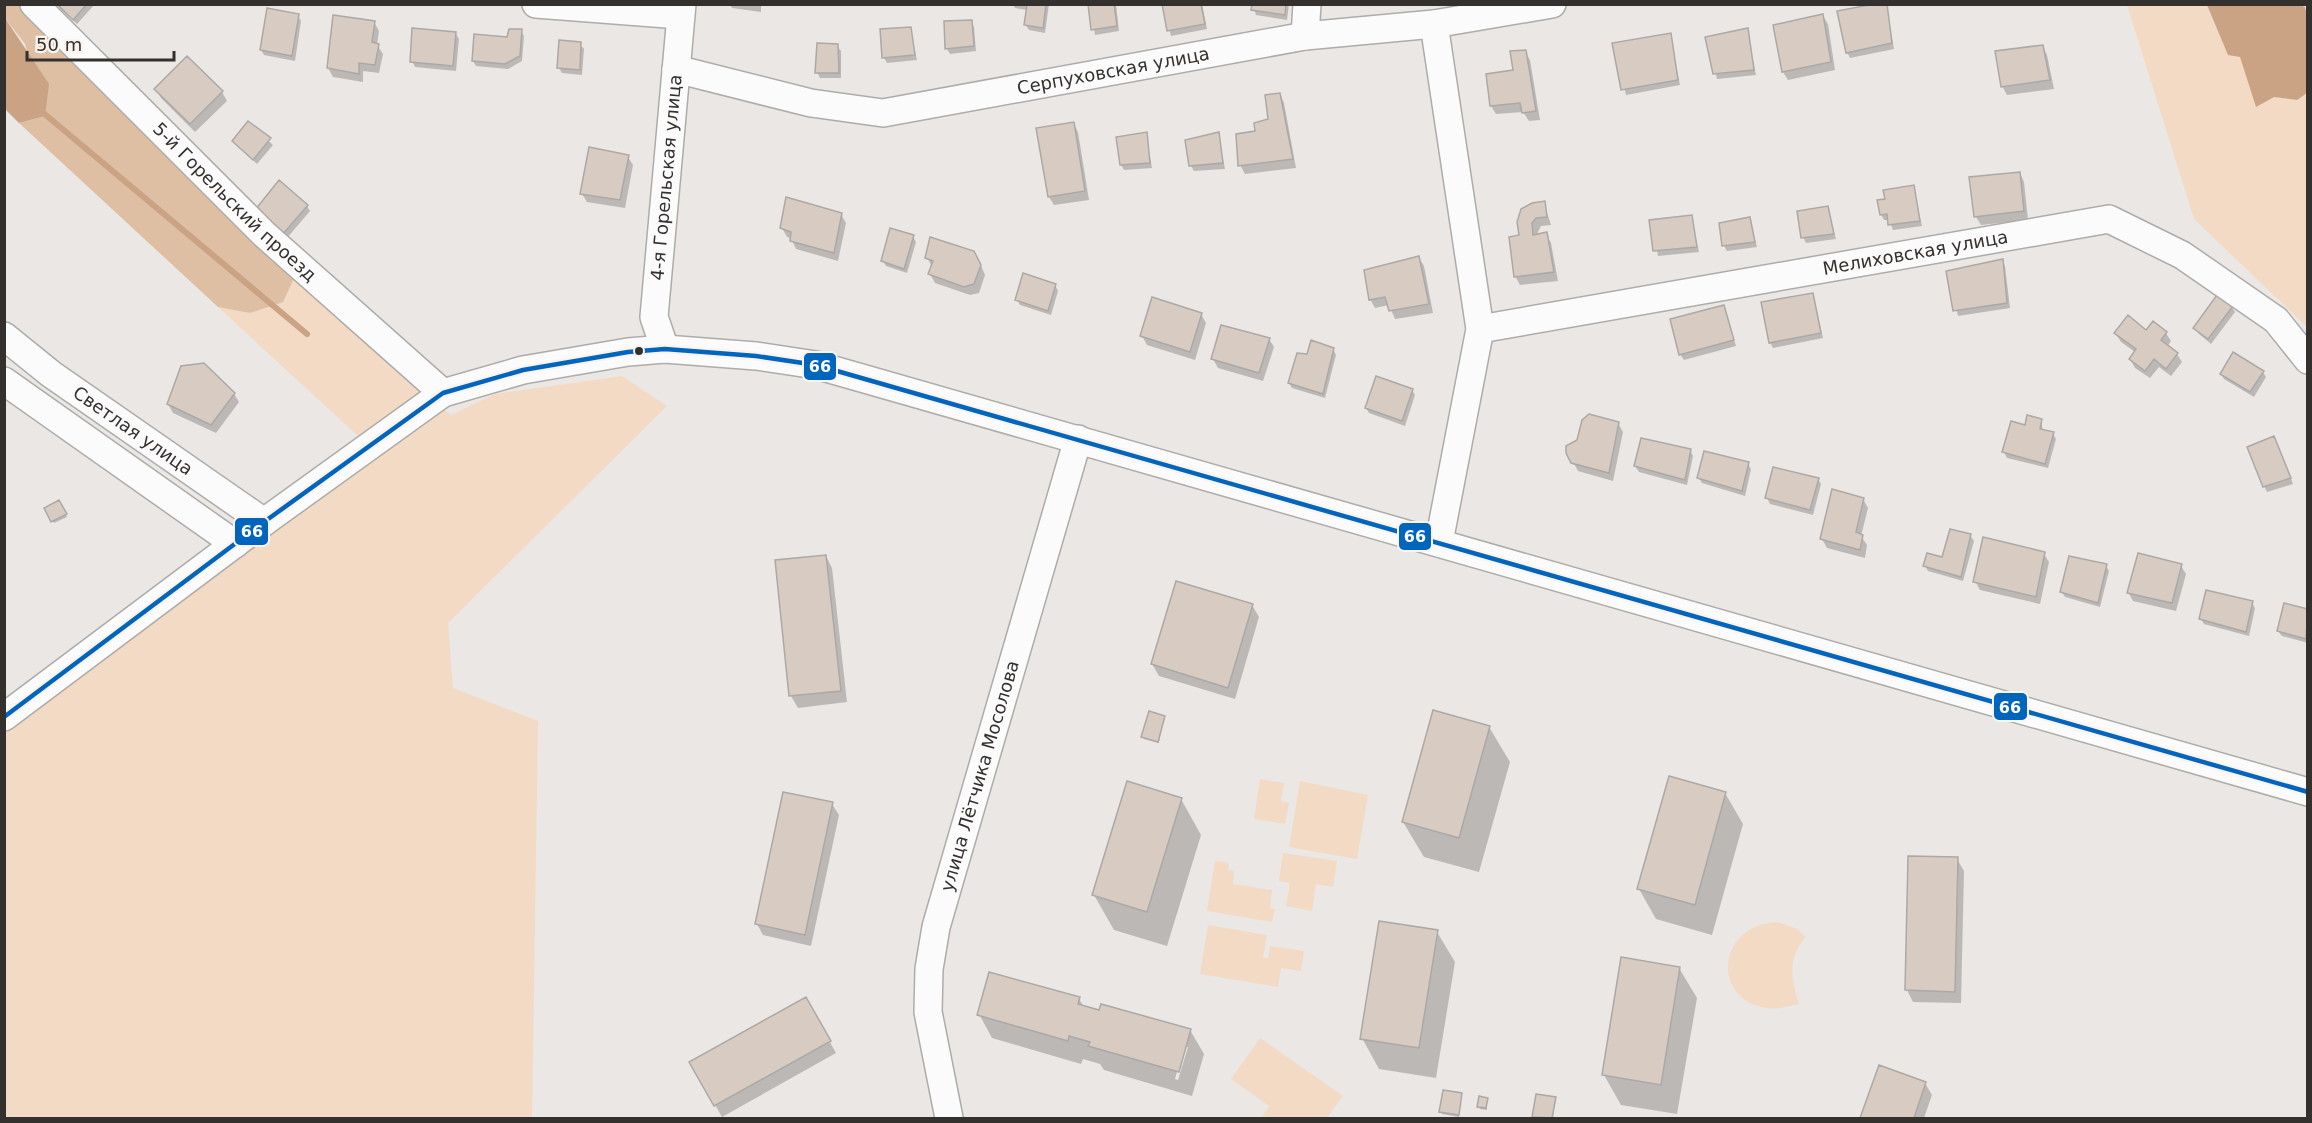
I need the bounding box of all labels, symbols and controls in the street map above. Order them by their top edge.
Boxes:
scale bar [27,24,174,62]
text: 50 m [36,34,82,55]
street label: Серпуховская улица [1015,43,1211,98]
street label: 4-я Горельская улица [646,73,686,281]
street label: 5-й Горельский проезд [149,118,321,286]
street label: Мелиховская улица [1821,226,2010,279]
unlabelled marker [633,345,645,357]
line badge: 66 [803,352,837,381]
text: 66 [809,357,831,376]
street label: Светлая улица [69,382,197,479]
line badge: 66 [234,517,269,546]
text: 66 [241,522,263,541]
line badge: 66 [1398,522,1432,551]
text: 66 [1404,527,1426,546]
street label: улица Лётчика Мосолова [936,658,1023,894]
line badge: 66 [1993,692,2028,721]
text: 66 [1999,698,2021,717]

